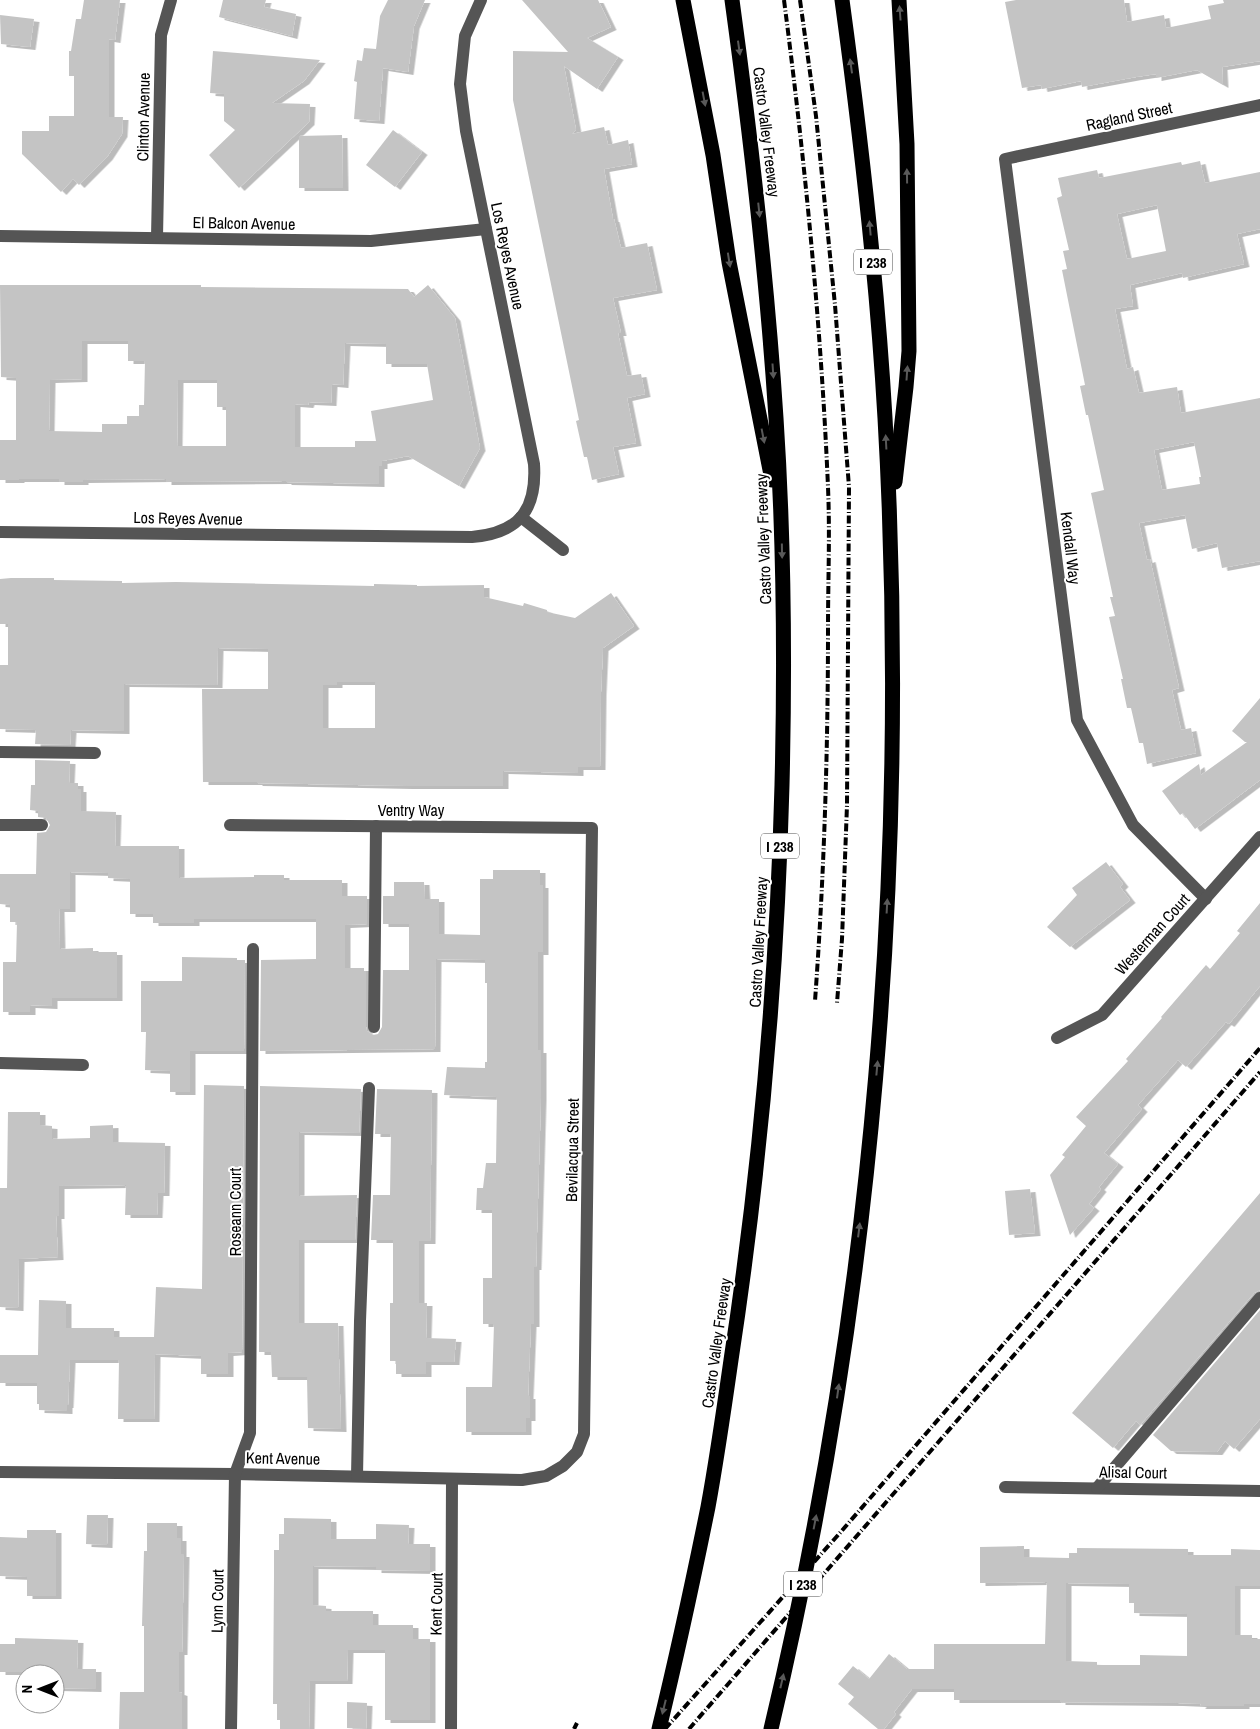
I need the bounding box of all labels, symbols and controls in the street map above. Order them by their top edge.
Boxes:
one-way arrow [895,5,903,21]
one-way arrow [735,41,743,57]
one-way arrow [847,58,855,74]
street label: Castro Valley Freeway [748,66,786,199]
street label: Clinton Avenue [131,72,155,162]
one-way arrow [700,92,708,108]
street label: Ragland Street [1084,96,1174,136]
one-way arrow [903,167,911,183]
street label: Los Reyes Avenue [486,200,530,312]
one-way arrow [755,202,763,218]
street label: El Balcon Avenue [193,211,295,235]
one-way arrow [866,220,874,236]
road number: I 238 [854,250,892,274]
one-way arrow [725,252,733,268]
one-way arrow [769,364,777,380]
one-way arrow [904,365,912,381]
one-way arrow [759,429,767,444]
one-way arrow [882,434,890,450]
street label: Castro Valley Freeway [750,473,776,605]
street label: Los Reyes Avenue [133,506,243,530]
street label: Kendall Way [1056,510,1086,586]
one-way arrow [778,543,786,559]
street label: Ventry Way [378,799,445,821]
road number: I 238 [761,834,799,858]
street label: Castro Valley Freeway [744,876,772,1008]
street label: Westerman Court [1110,888,1195,979]
one-way arrow [883,898,891,914]
one-way arrow [873,1060,881,1076]
street label: Bevilacqua Street [560,1098,584,1202]
street label: Roseann Court [224,1168,246,1256]
one-way arrow [856,1221,864,1237]
street label: Castro Valley Freeway [696,1276,736,1409]
one-way arrow [834,1382,842,1398]
street label: Kent Avenue [246,1446,320,1470]
street label: Alisal Court [1098,1460,1167,1484]
one-way arrow [811,1514,819,1530]
street label: Lynn Court [205,1569,229,1633]
street label: Kent Court [424,1572,448,1636]
road number: I 238 [784,1572,822,1596]
north arrow [15,1664,65,1714]
one-way arrow [778,1674,786,1689]
text: N [18,1685,36,1693]
one-way arrow [660,1700,668,1715]

